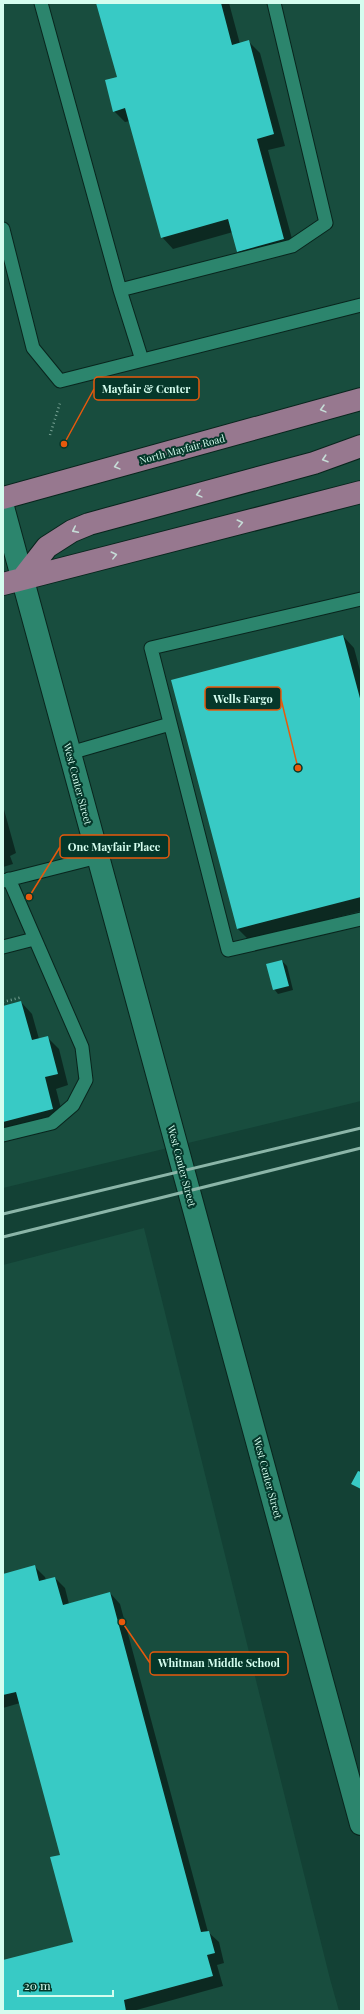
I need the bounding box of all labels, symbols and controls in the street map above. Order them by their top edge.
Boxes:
callout: Mayfair & Center [94,377,199,400]
text: Mayfair & Center [102,381,191,396]
one-way arrow [320,404,327,413]
street label: North Mayfair Road [138,431,226,467]
one-way arrow [321,454,328,463]
one-way arrow [114,462,120,470]
one-way arrow [196,489,203,498]
one-way arrow [236,519,243,528]
one-way arrow [71,525,79,533]
one-way arrow [111,552,117,560]
callout: Wells Fargo [205,687,281,710]
text: Wells Fargo [212,691,273,706]
street label: West Center Street [60,741,96,827]
callout: One Mayfair Place [60,835,169,858]
text: One Mayfair Place [68,839,161,854]
street label: West Center Street [164,1123,200,1209]
street label: West Center Street [250,1435,286,1521]
callout: Whitman Middle School [150,1652,288,1675]
text: Whitman Middle School [157,1655,281,1670]
scale bar [18,1972,113,1998]
text: 20 m [24,1977,51,1993]

